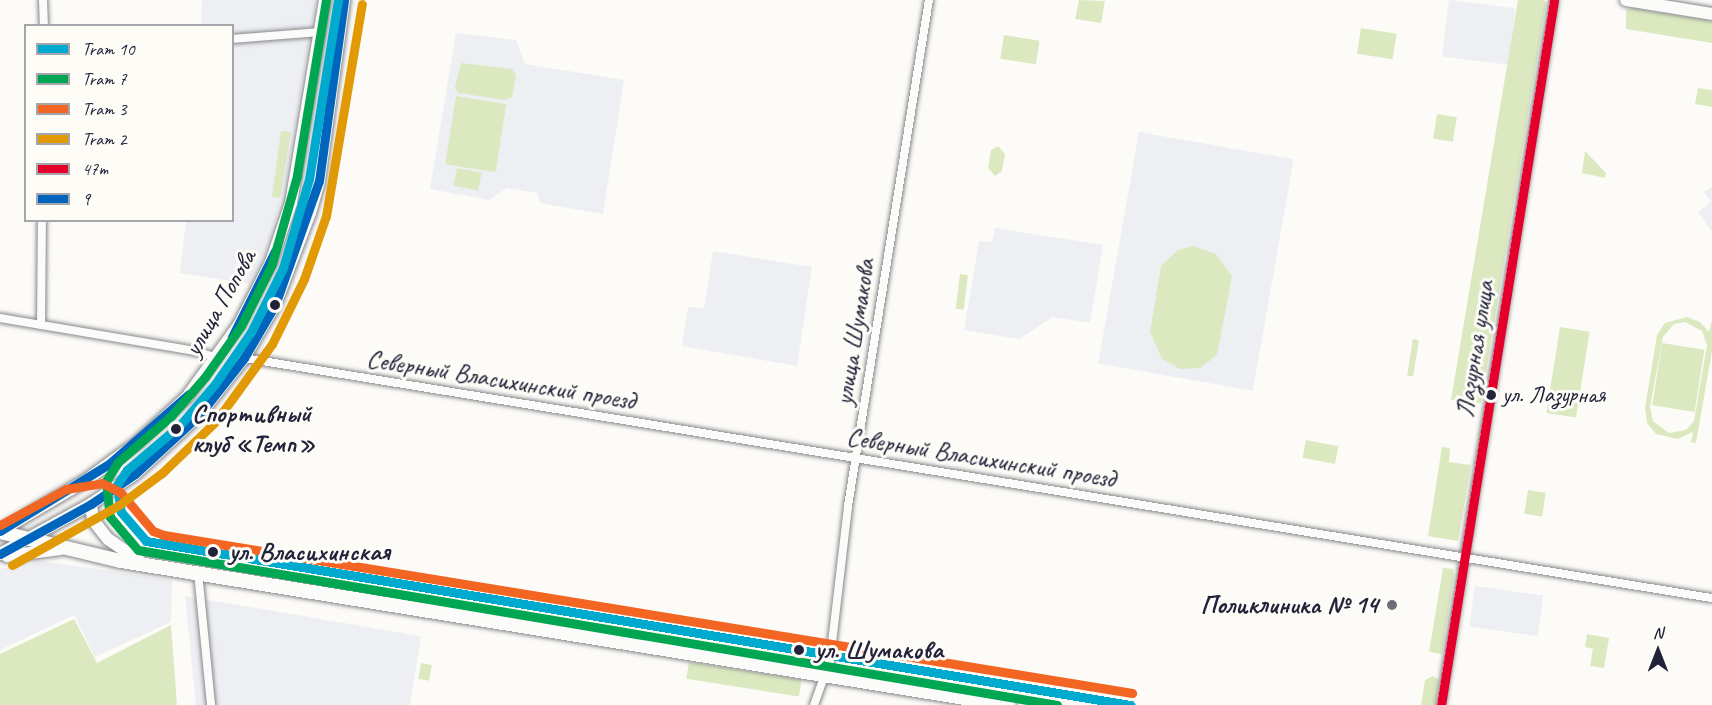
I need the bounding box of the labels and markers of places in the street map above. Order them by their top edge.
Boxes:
unlabelled marker [269,299,281,311]
place label: ул. Лазурная [1502,381,1606,409]
marker: ул. Лазурная [1485,389,1497,401]
place label: Спортивный клуб «Темп» [192,398,315,460]
marker: Спортивный клуб «Темп» [165,418,187,440]
place label: ул. Власихинская [229,536,390,568]
marker: ул. Власихинская [202,541,224,563]
place label: Поликлиника № 14 [1201,589,1378,621]
marker: Поликлиника № 14 [1383,596,1401,614]
place label: ул. Шумакова [815,634,943,666]
marker: ул. Шумакова [788,639,810,661]

